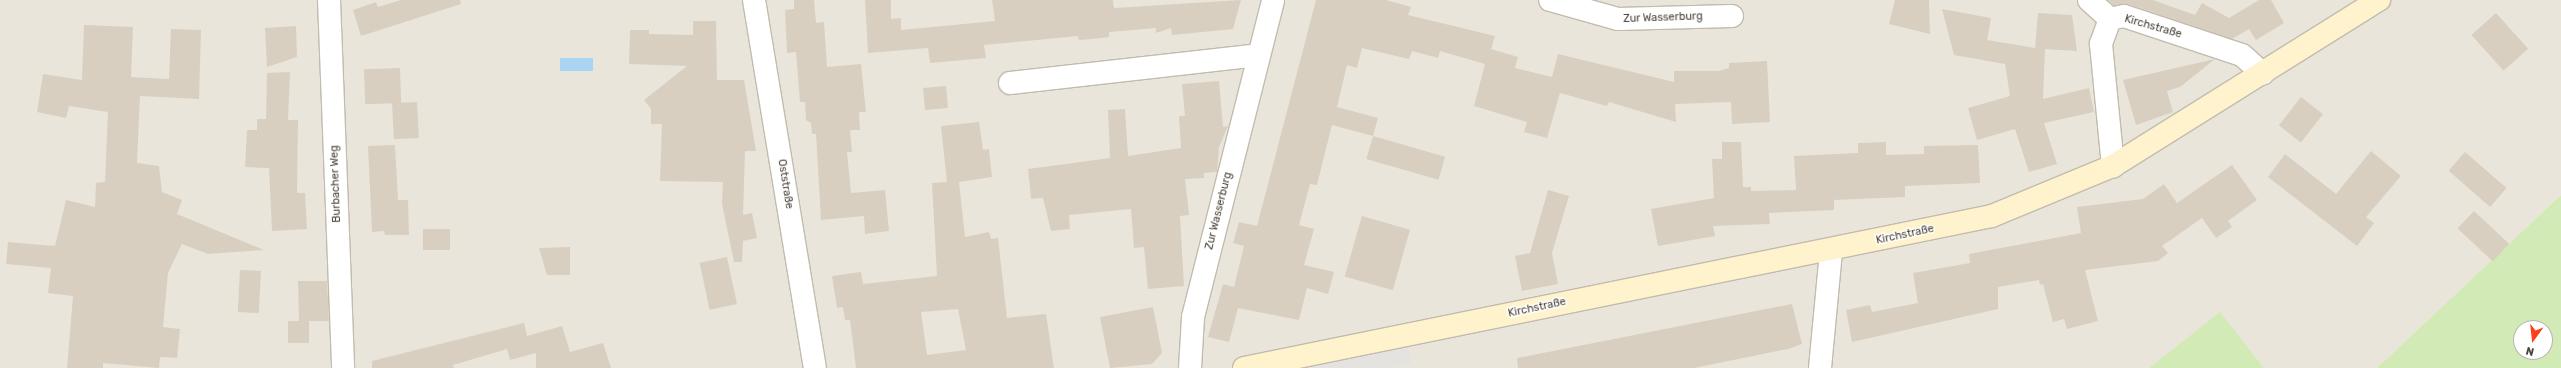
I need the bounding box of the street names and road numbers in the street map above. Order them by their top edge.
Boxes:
street label: Zur Wasserburg [1623,10,1703,26]
street label: Kirchstraße [2123,13,2183,41]
street label: Burbacher Weg [328,145,344,223]
street label: Oststraße [775,158,795,210]
street label: Zur Wasserburg [1203,171,1235,251]
street label: Kirchstraße [1875,222,1935,248]
street label: Kirchstraße [1507,295,1567,321]

